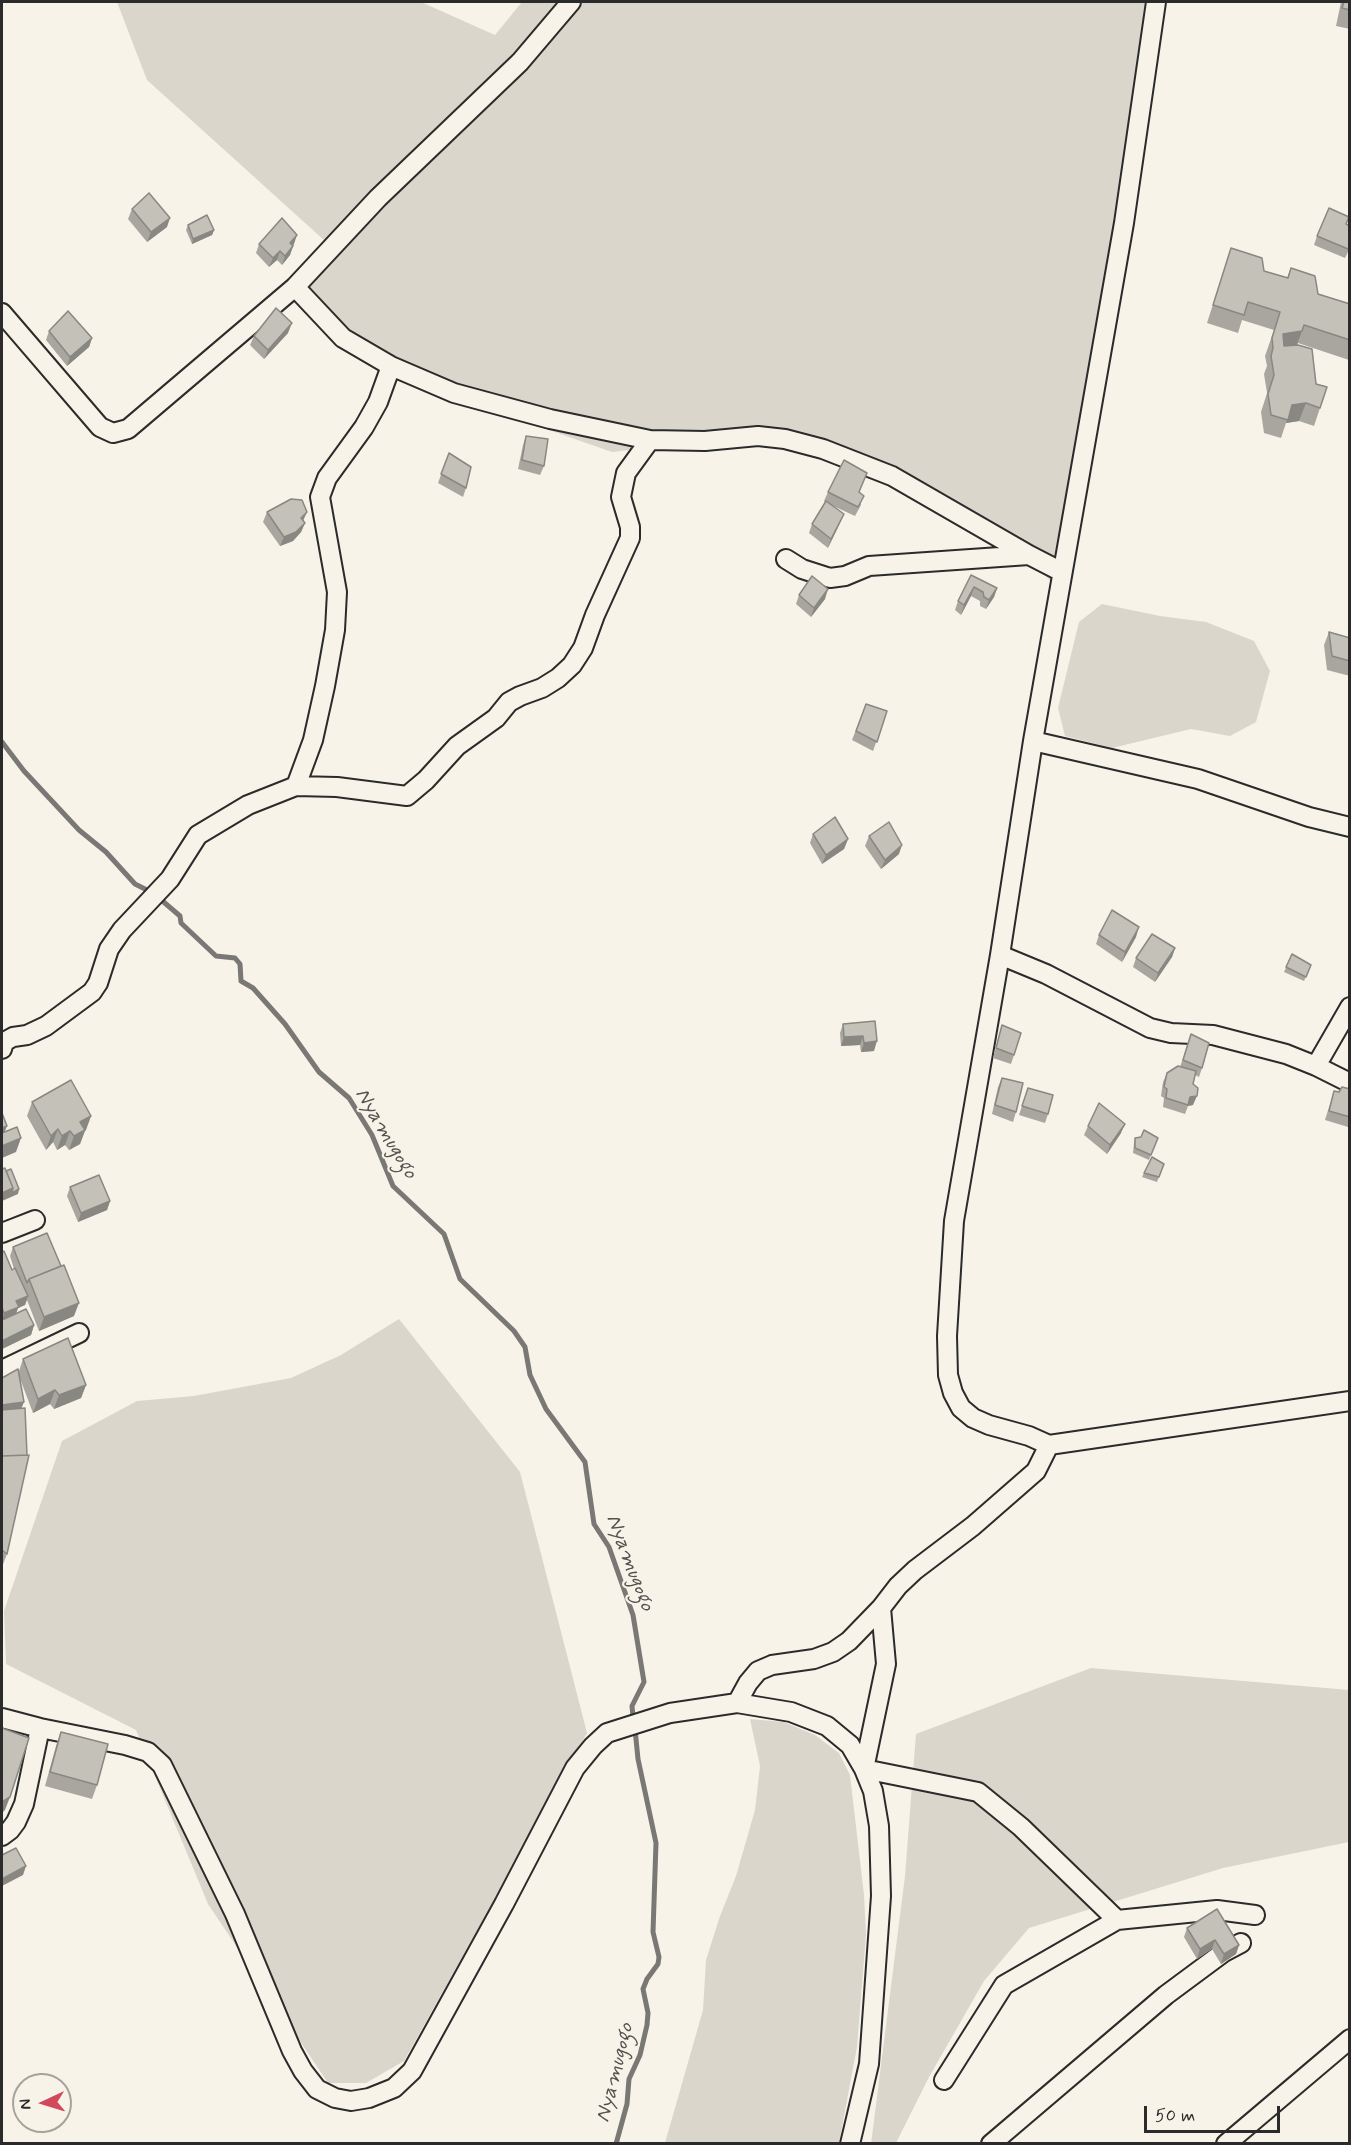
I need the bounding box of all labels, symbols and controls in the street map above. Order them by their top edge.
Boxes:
water label: Nyamugogo [348,1084,422,1184]
water label: Nyamugogo [599,1511,659,1615]
water label: Nyamugogo [592,2021,640,2125]
north arrow [12,2073,72,2133]
scale bar [1147,2094,1284,2132]
text: N [15,2098,36,2110]
text: 50 m [1155,2104,1195,2128]

